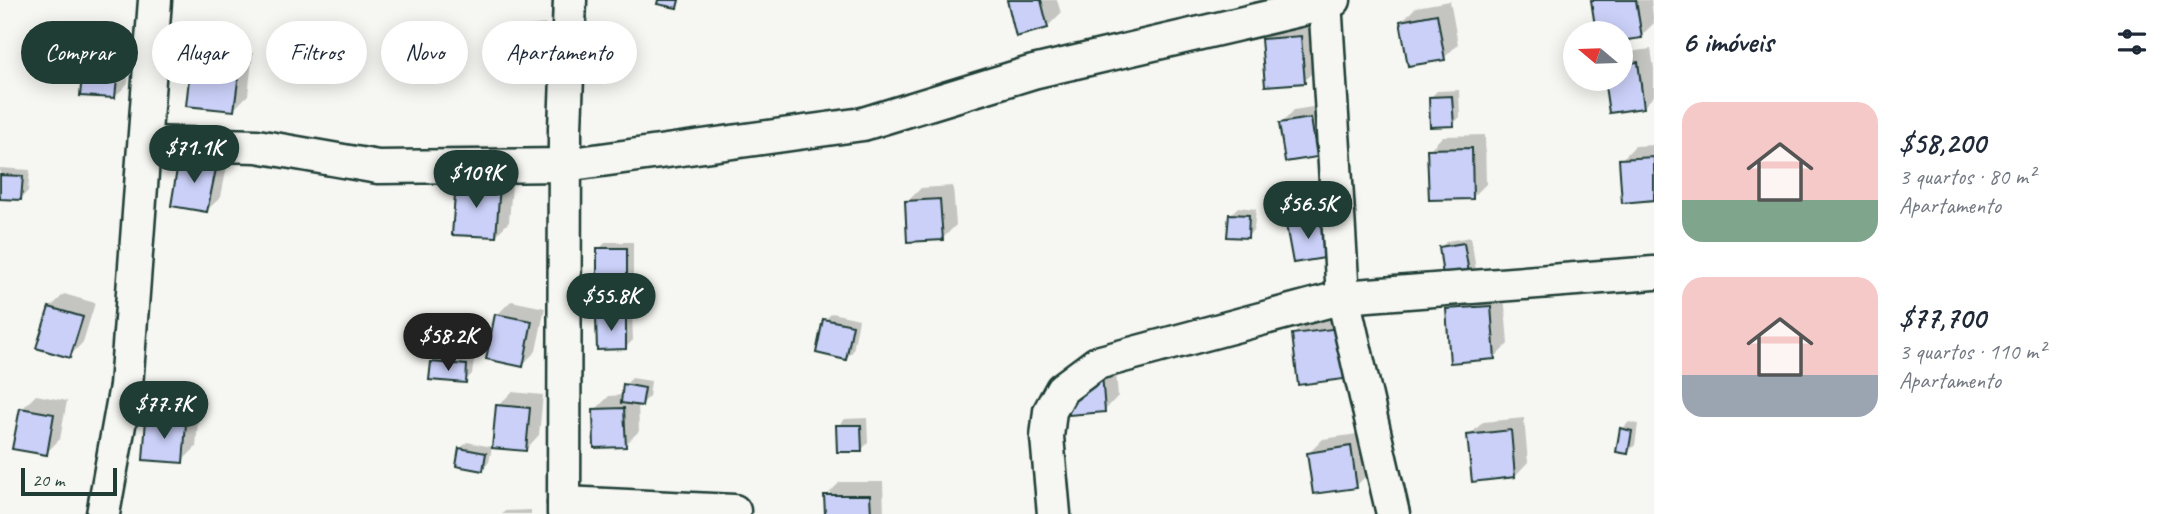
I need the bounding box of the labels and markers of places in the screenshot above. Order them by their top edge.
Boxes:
pin: $71.1K [137,125,251,185]
pin: $109K [427,150,525,210]
pin: $56.5K [1251,182,1365,241]
pin: $55.8K [554,274,668,333]
pin: $58.2K [391,314,505,373]
pin: $77.7K [107,382,221,441]

